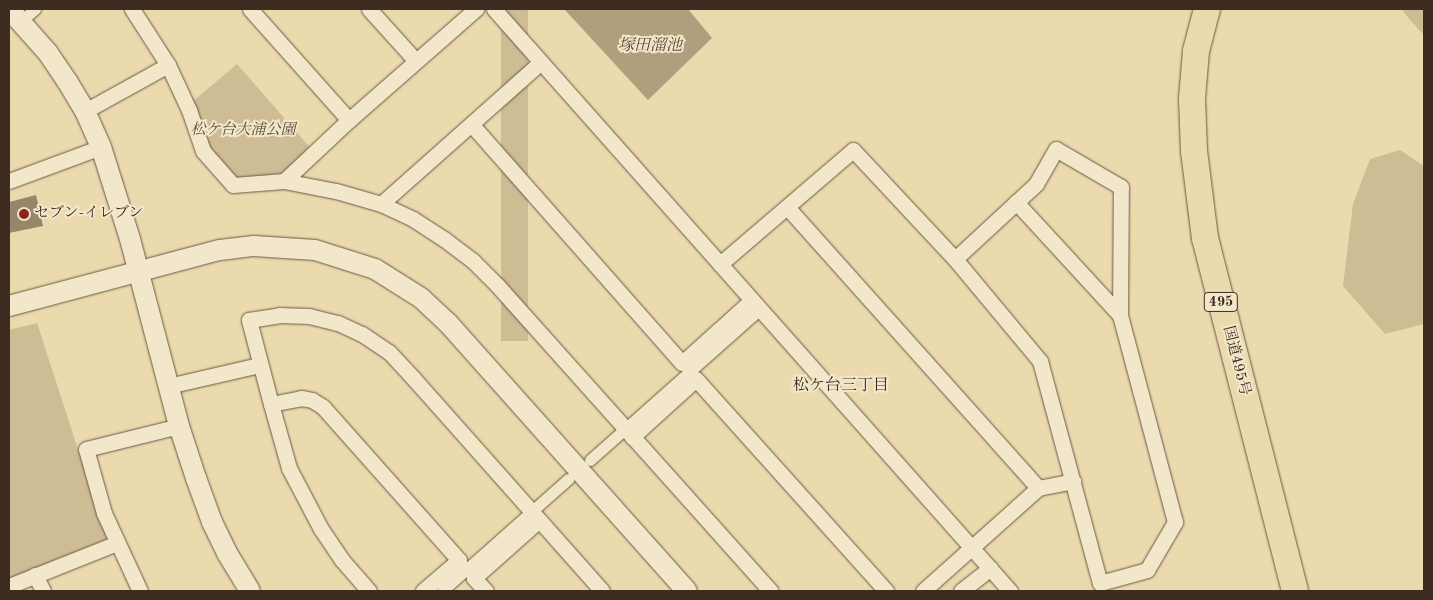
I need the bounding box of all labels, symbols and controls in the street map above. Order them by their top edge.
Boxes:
water label: 塚田溜池 [618,36,682,56]
park label: 松ケ台大浦公園 [191,122,295,140]
place label: セブン-イレブン [34,205,145,223]
marker: セブン-イレブン [18,208,30,220]
road number: 495 [1204,290,1238,314]
street label: 国道495号 [1219,324,1253,398]
district label: 松ケ台三丁目 [793,376,889,396]

